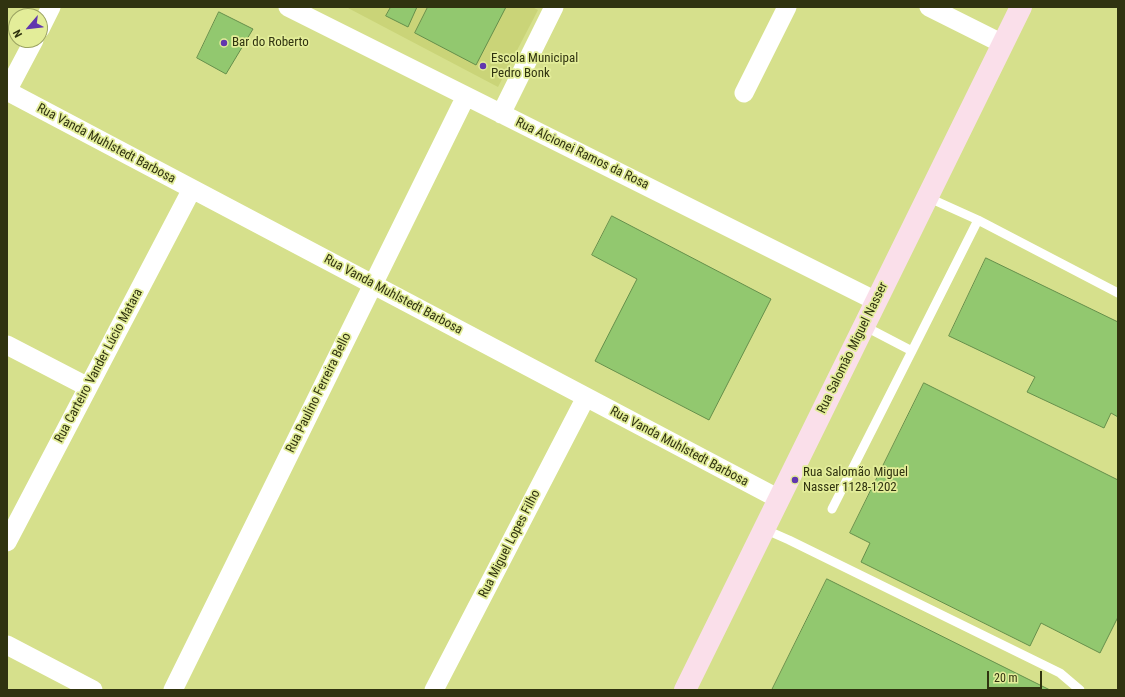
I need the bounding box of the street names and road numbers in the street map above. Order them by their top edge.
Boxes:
street label: Rua Vanda Muhlstedt Barbosa [34,101,178,187]
street label: Rua Alcionei Ramos da Rosa [513,115,651,193]
street label: Rua Vanda Muhlstedt Barbosa [321,252,465,338]
street label: Rua Salomão Miguel Nasser [814,280,892,416]
street label: Rua Carteiro Vander Lúcio Matara [52,286,146,446]
street label: Rua Paulino Ferreira Bello [283,330,355,456]
street label: Rua Vanda Muhlstedt Barbosa [607,404,751,490]
street label: Rua Miguel Lopes Filho [476,487,544,601]

